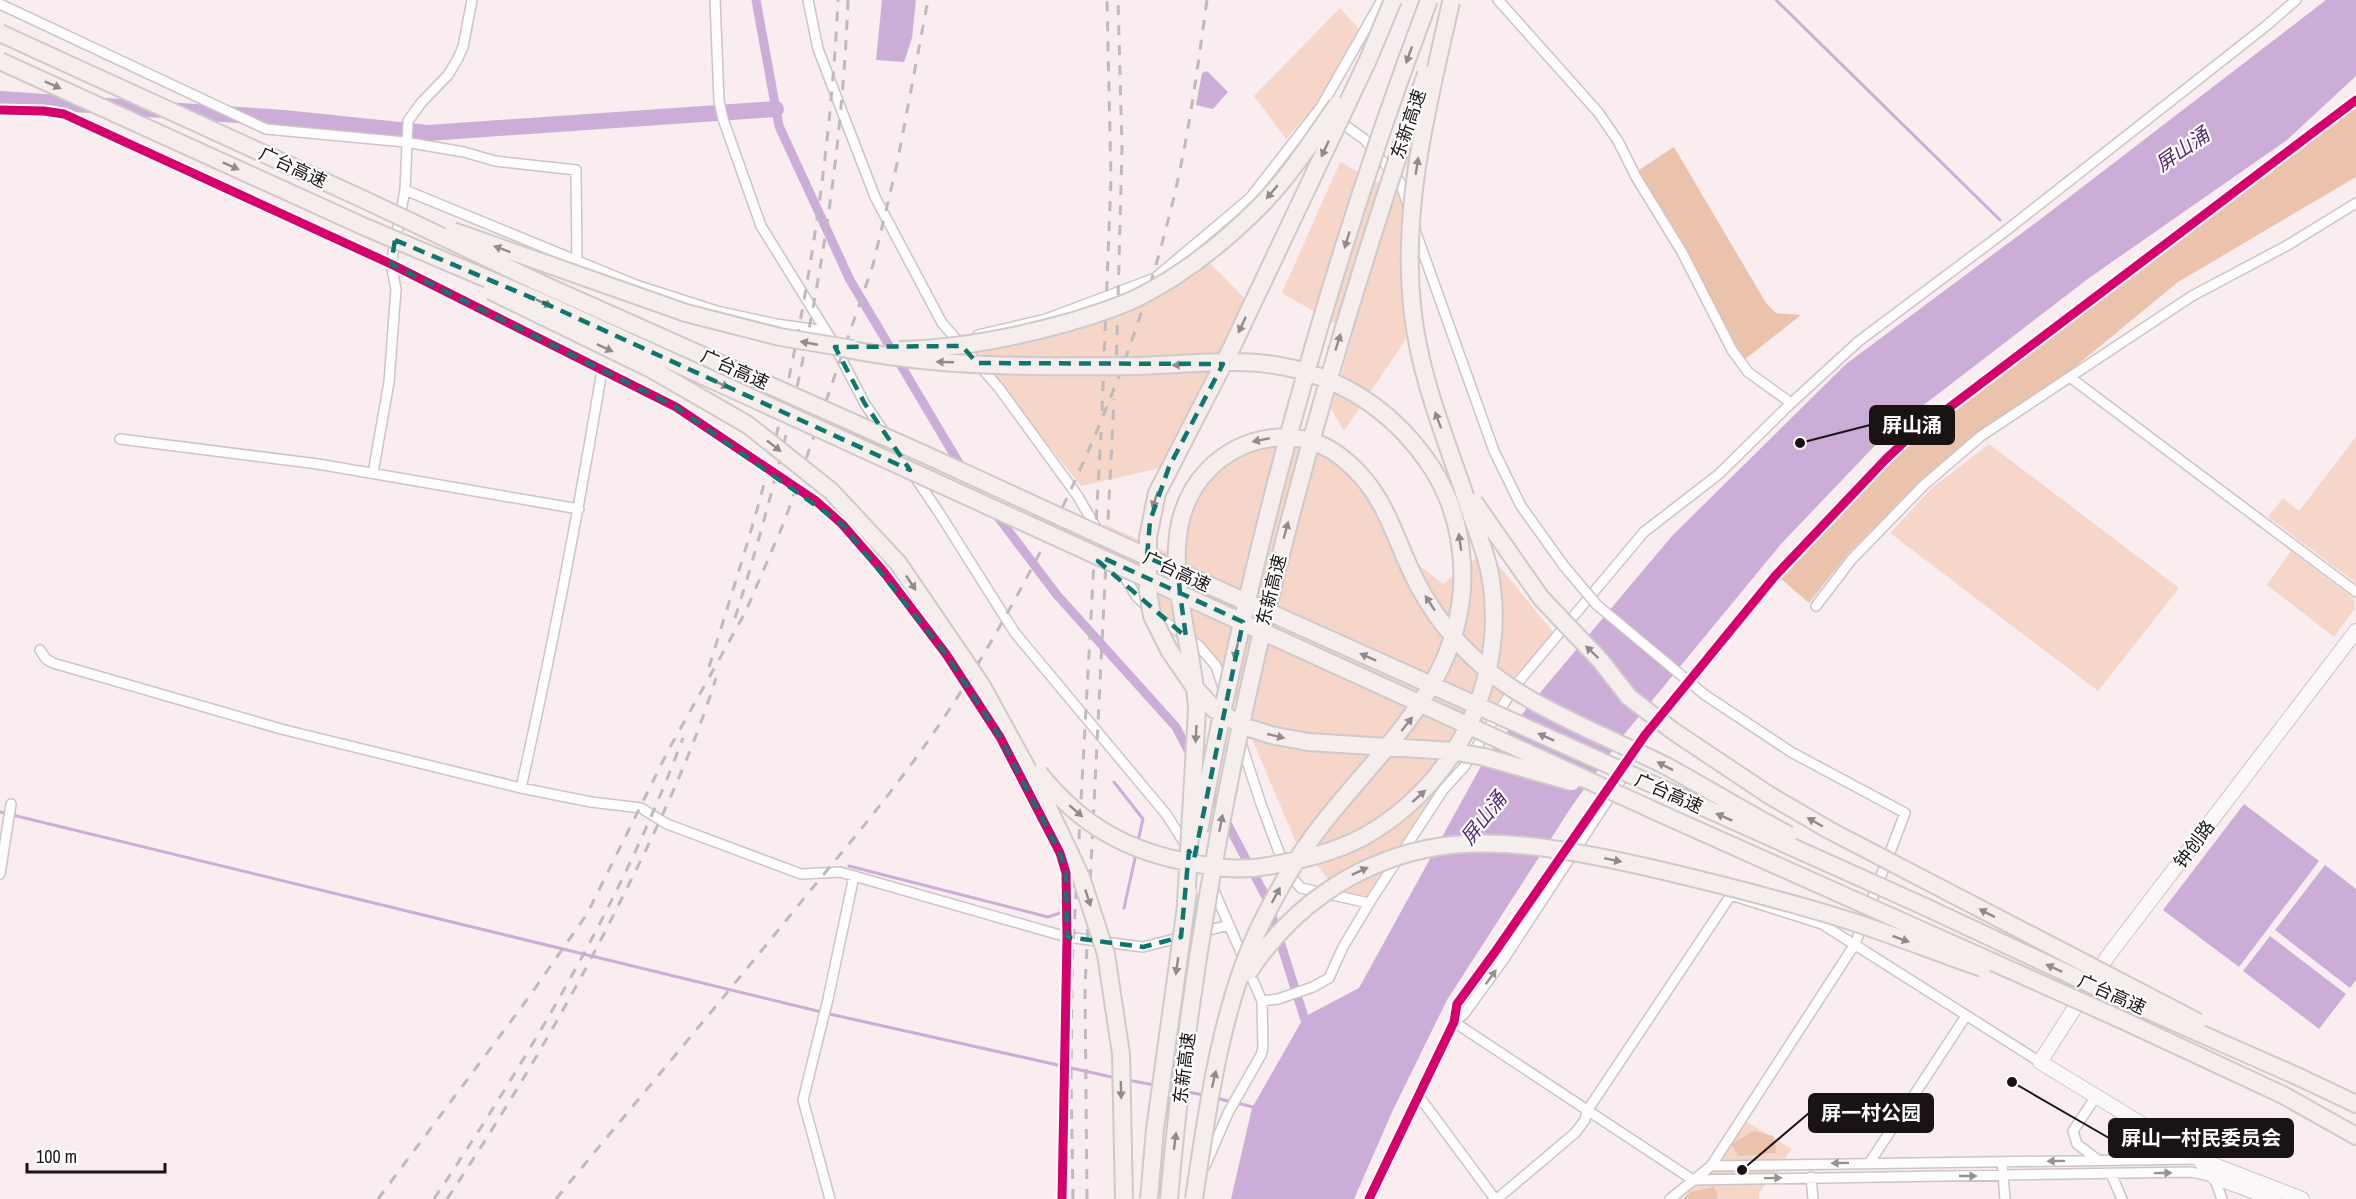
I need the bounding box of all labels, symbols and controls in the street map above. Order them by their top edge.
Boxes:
one-way arrow [1404,46,1414,64]
one-way arrow [45,80,63,90]
street label: 东新高速 [1384,86,1432,162]
water label: 屏山涌 [2150,120,2216,177]
street label: 广台高速 [255,140,331,194]
one-way arrow [1320,140,1329,157]
one-way arrow [1412,156,1421,175]
one-way arrow [222,161,239,170]
one-way arrow [1266,184,1279,200]
one-way arrow [1342,231,1352,249]
one-way arrow [493,243,511,253]
one-way arrow [535,299,553,309]
one-way arrow [1237,317,1246,334]
one-way arrow [1334,333,1343,351]
one-way arrow [799,338,818,347]
one-way arrow [596,343,613,352]
street label: 广台高速 [697,343,773,395]
one-way arrow [935,357,954,367]
one-way arrow [1172,360,1191,369]
one-way arrow [713,379,731,389]
callout: 屏山涌 [1870,406,1954,444]
one-way arrow [1433,411,1442,429]
text: 屏山涌 [1882,411,1942,438]
one-way arrow [1251,436,1270,445]
one-way arrow [766,439,781,451]
one-way arrow [1150,491,1160,509]
one-way arrow [1282,521,1292,540]
one-way arrow [1455,533,1464,552]
street label: 广台高速 [1139,544,1215,598]
street label: 东新高速 [1250,552,1292,628]
one-way arrow [905,575,916,591]
one-way arrow [1425,595,1436,611]
one-way arrow [1231,642,1240,661]
one-way arrow [1585,646,1599,660]
one-way arrow [1359,652,1377,662]
one-way arrow [1400,716,1412,731]
one-way arrow [1191,724,1200,743]
one-way arrow [1266,731,1285,741]
one-way arrow [1537,732,1555,741]
one-way arrow [1656,761,1673,771]
street label: 广台高速 [1631,767,1707,819]
water label: 屏山涌 [1454,784,1513,850]
one-way arrow [1411,790,1426,803]
one-way arrow [1068,804,1083,817]
one-way arrow [1714,812,1732,822]
one-way arrow [1217,814,1226,833]
street label: 钟创路 [2168,815,2220,873]
one-way arrow [1807,816,1823,827]
one-way arrow [1604,856,1623,865]
one-way arrow [1352,866,1370,876]
one-way arrow [1271,887,1281,904]
one-way arrow [1084,889,1093,907]
one-way arrow [1979,908,1996,917]
one-way arrow [1892,935,1910,945]
one-way arrow [1173,957,1182,976]
one-way arrow [2045,962,2063,972]
street label: 广台高速 [2074,968,2150,1020]
one-way arrow [1484,970,1496,985]
street label: 东新高速 [1167,1031,1201,1105]
one-way arrow [1210,1069,1219,1088]
one-way arrow [1117,1080,1126,1099]
callout: 屏一村公园 [1809,1094,1933,1132]
text: 屏一村公园 [1821,1099,1921,1126]
callout: 屏山一村民委员会 [2109,1119,2293,1157]
text: 屏山一村民委员会 [2121,1124,2281,1151]
one-way arrow [1170,1131,1179,1150]
scale bar [27,1136,165,1174]
text: 100 m [36,1144,77,1169]
one-way arrow [2047,1156,2066,1166]
one-way arrow [1831,1158,1850,1168]
one-way arrow [2153,1168,2172,1178]
one-way arrow [1958,1171,1977,1181]
one-way arrow [1763,1173,1782,1183]

